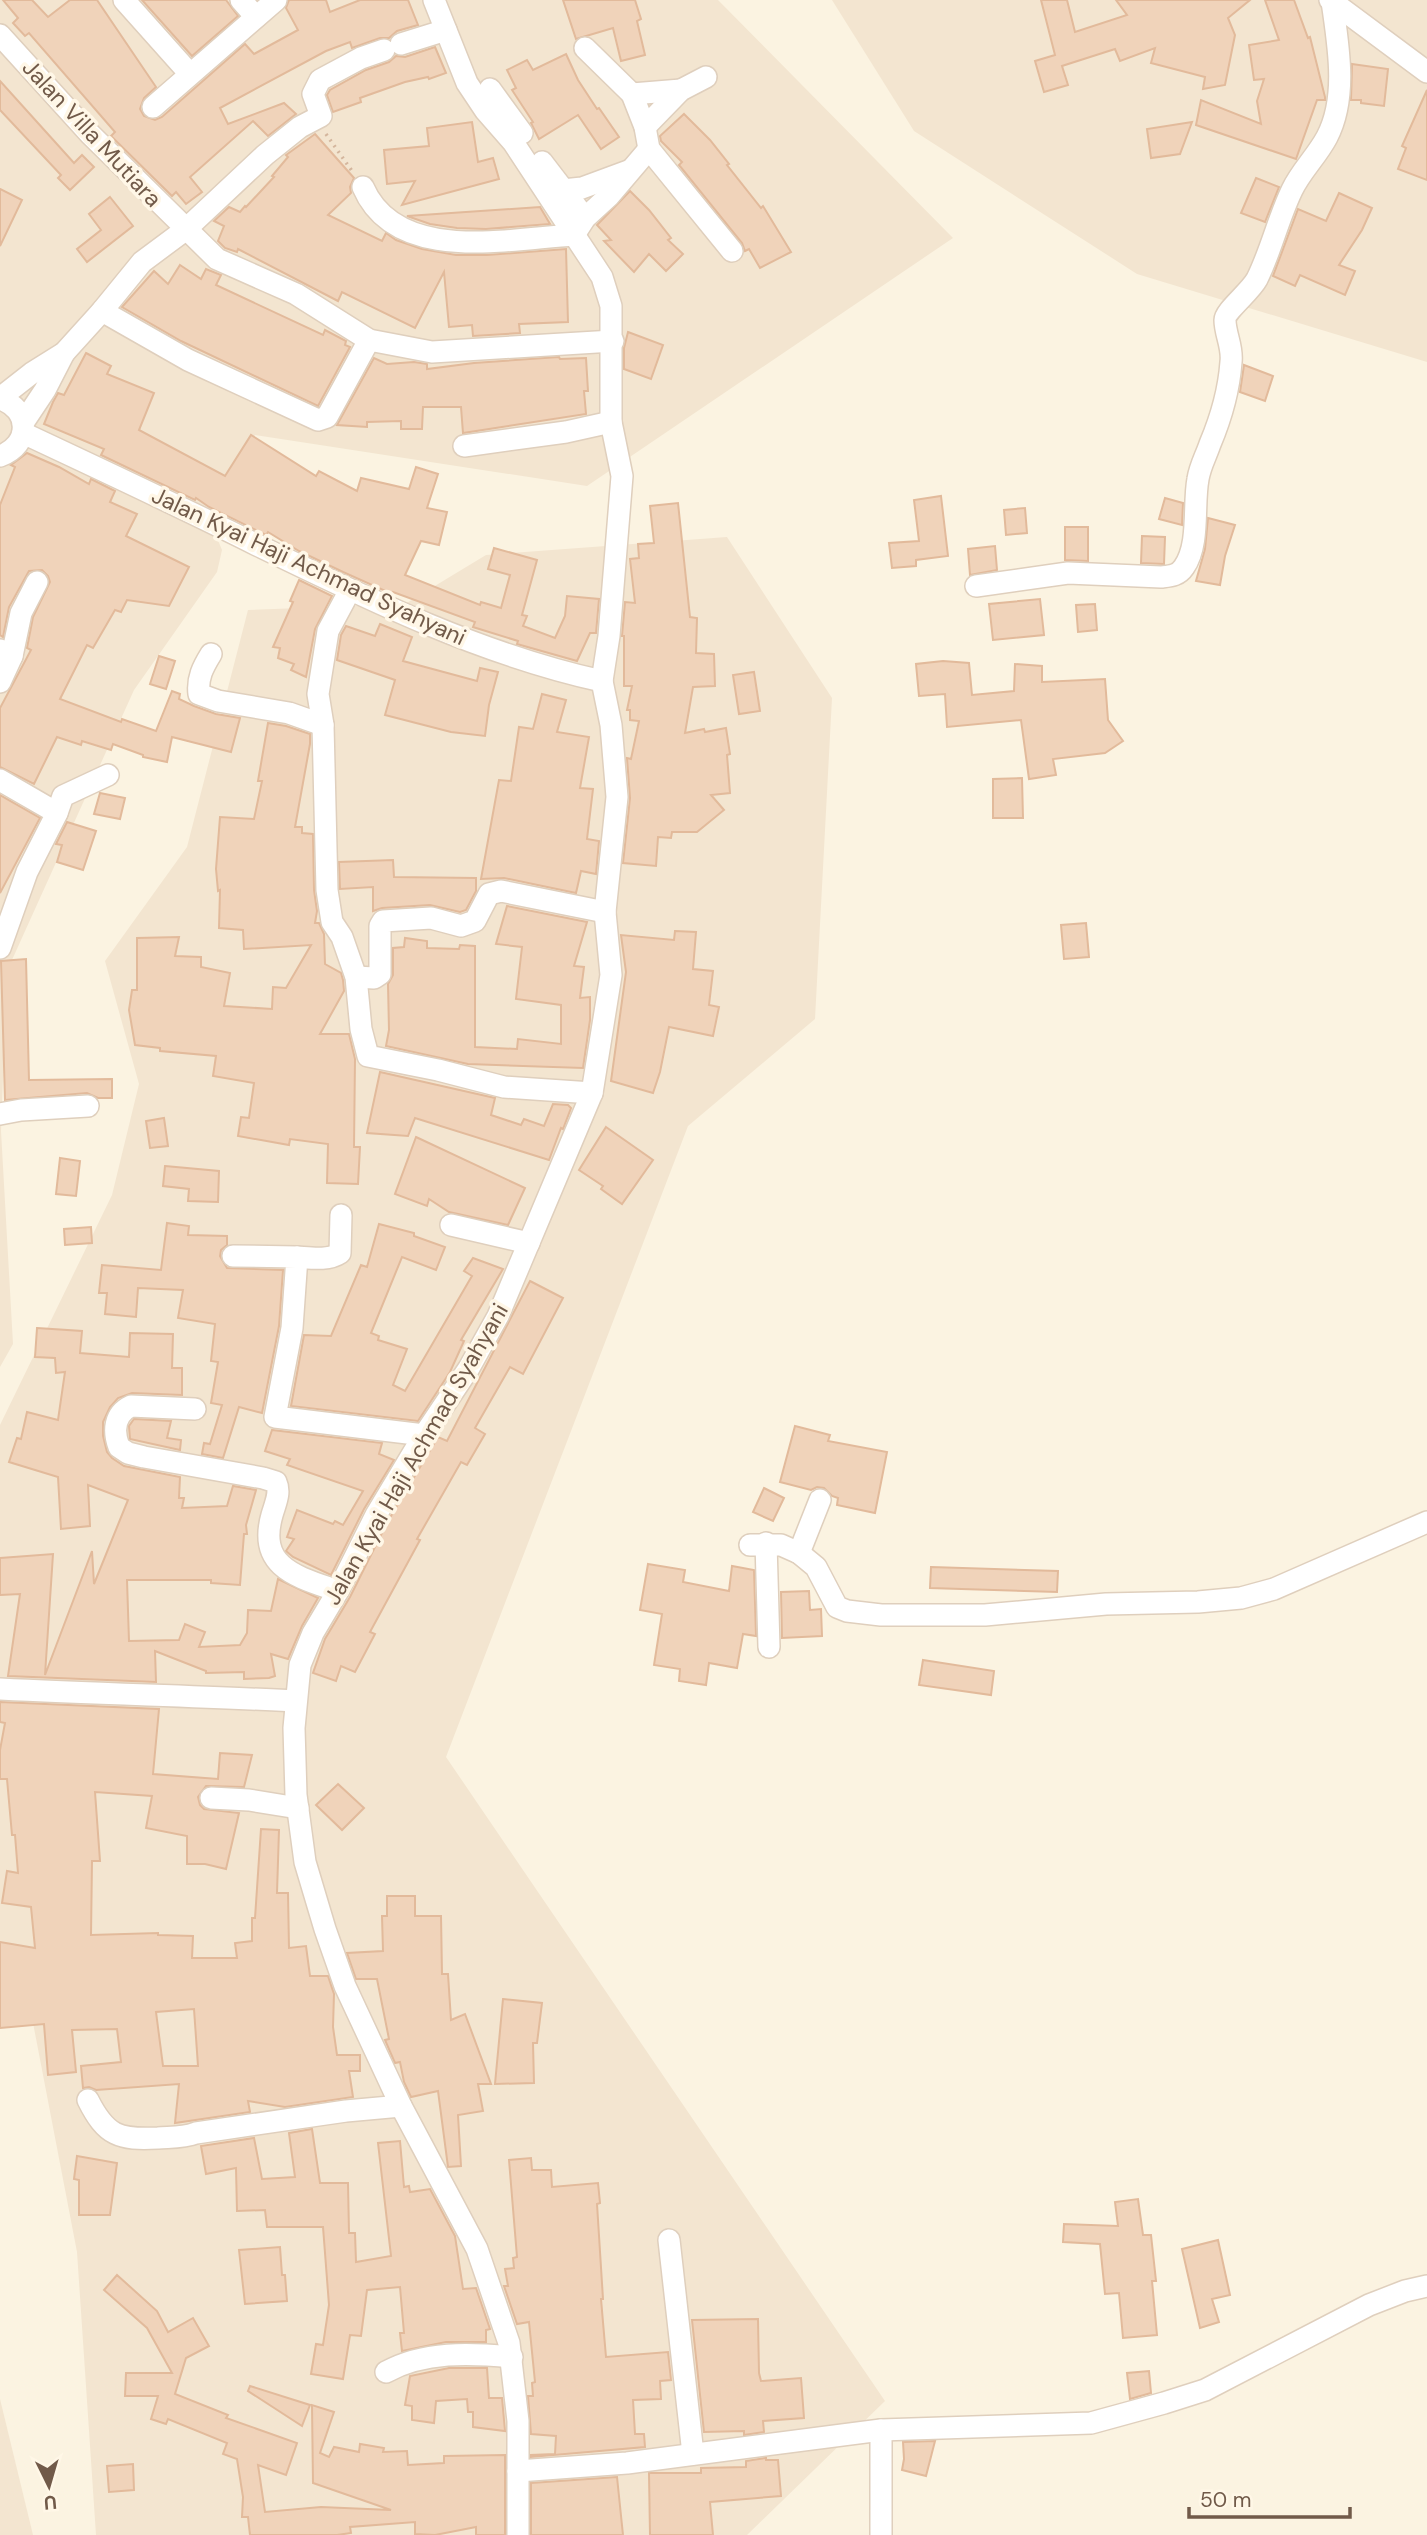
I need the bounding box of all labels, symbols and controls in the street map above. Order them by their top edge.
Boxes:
street label: Jalan Villa Mutiara [16,53,168,213]
street label: Jalan Kyai Haji Achmad Syahyani [147,480,471,652]
street label: Jalan Kyai Haji Achmad Syahyani [317,1298,515,1610]
north arrow [14,2451,84,2521]
scale bar [1189,2476,1350,2520]
text: 50 m [1200,2486,1251,2514]
text: U [43,2489,58,2515]

